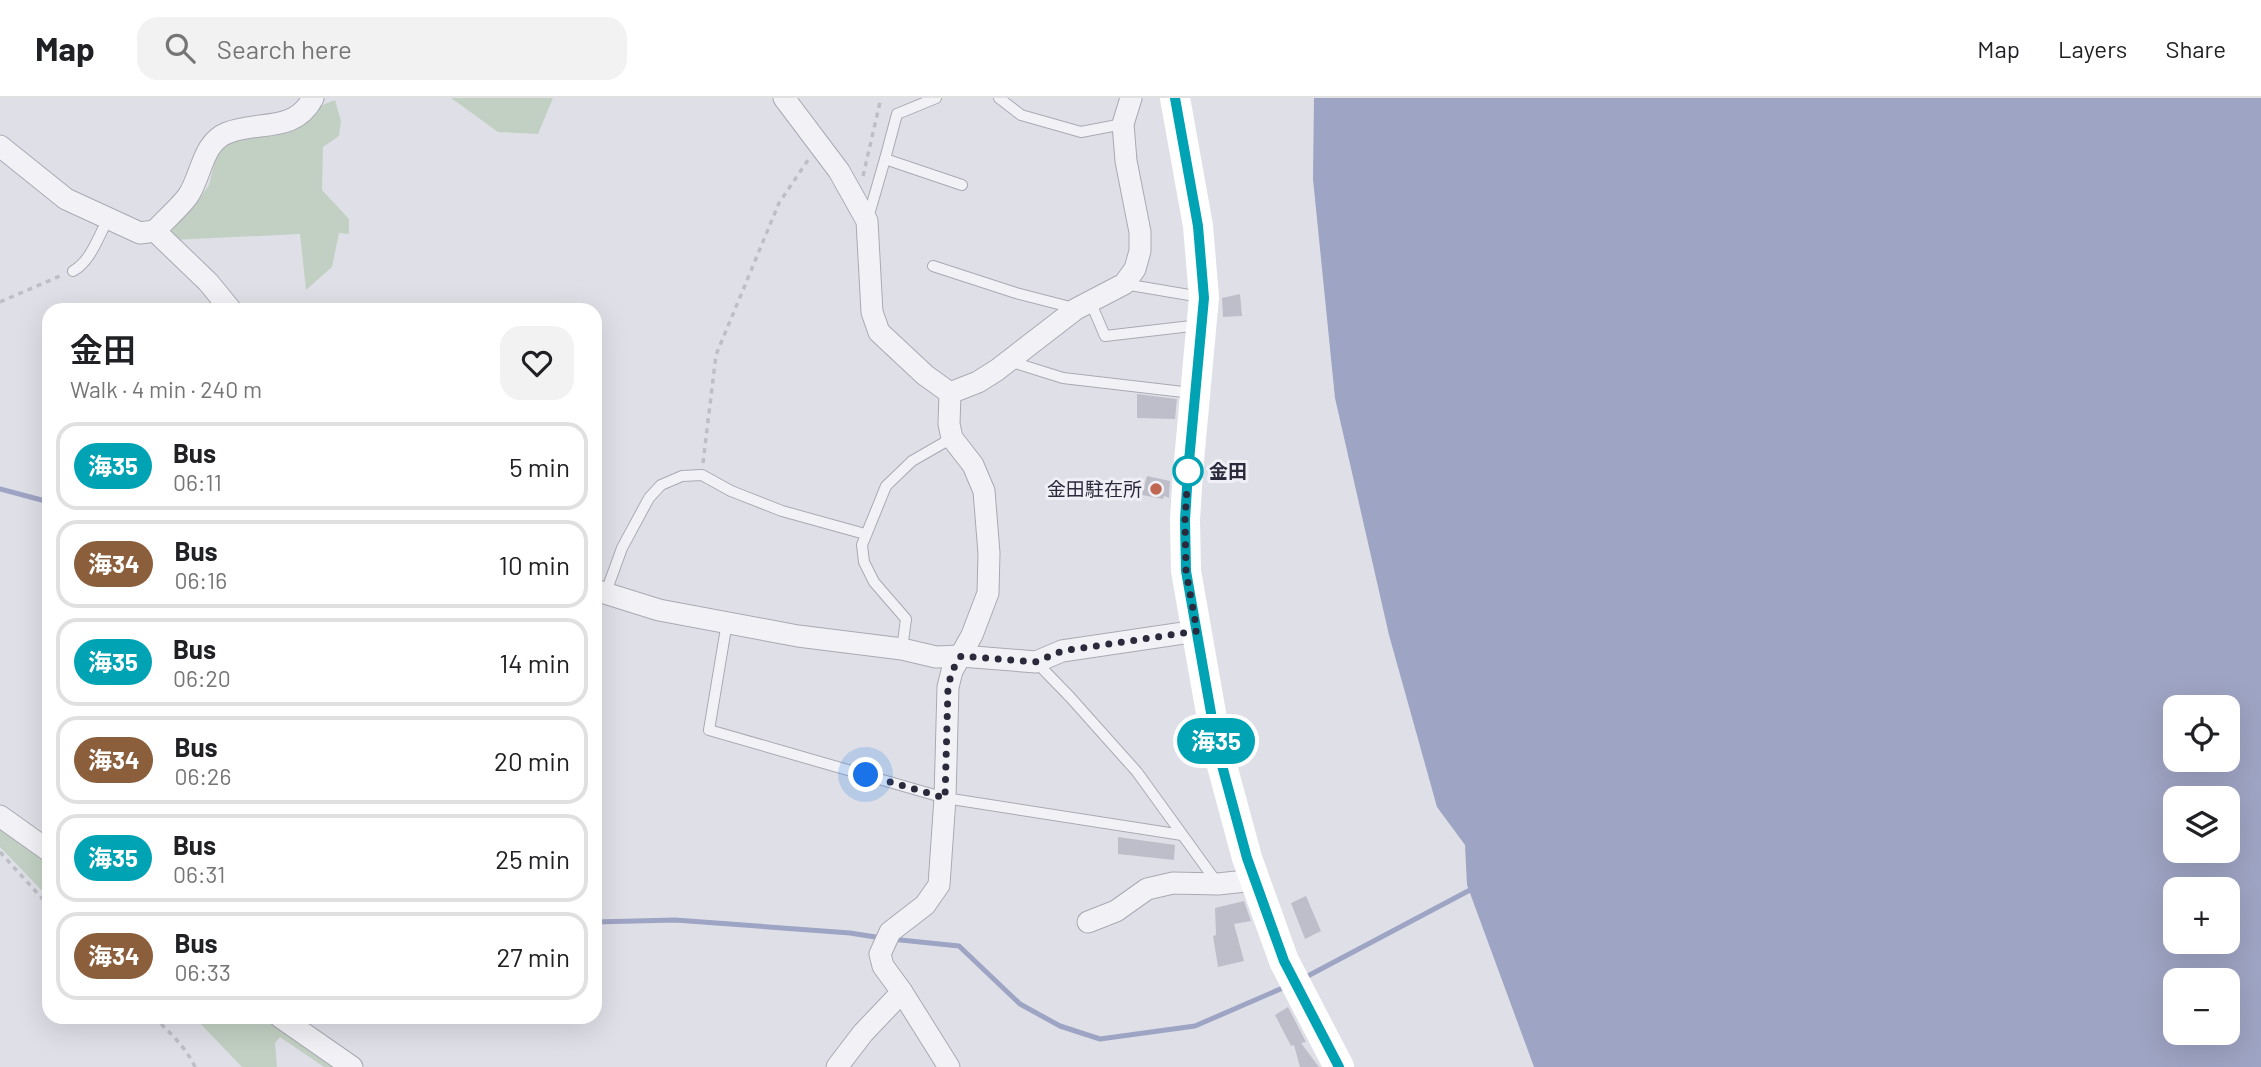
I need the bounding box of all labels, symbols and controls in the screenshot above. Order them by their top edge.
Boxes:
search box [137,17,627,80]
text: Map [35,28,95,68]
icon: search [161,29,199,67]
text: Search here [217,33,352,64]
text: Map [1977,34,2020,63]
text: Layers [2058,34,2127,63]
text: Share [2165,34,2226,63]
button: heart [500,326,574,400]
text: 金田 [70,329,136,369]
text: Walk · 4 min · 240 m [70,375,262,403]
text: Bus [173,437,216,468]
text: 海35 [88,451,138,480]
text: 5 min [509,451,570,482]
marker: 金田 [1173,456,1203,486]
place label: 金田 [1209,459,1247,482]
text: 06:11 [173,468,222,496]
place label: 金田駐在所 [1047,477,1142,500]
marker: 金田駐在所 [1148,481,1164,497]
text: Bus [174,535,218,566]
text: 海34 [88,549,139,578]
text: 10 min [499,549,570,580]
text: 06:16 [174,566,227,594]
text: Bus [173,633,216,664]
text: 海35 [88,647,138,676]
text: 14 min [499,647,570,678]
text: 06:20 [173,664,231,692]
map controls [2163,695,2240,1045]
button: locate [2163,695,2240,772]
line badge: 海35 [1176,718,1256,764]
text: 海35 [1191,726,1241,755]
text: Bus [174,731,218,762]
text: 海34 [88,745,139,774]
text: 20 min [494,745,570,776]
your location [848,757,883,792]
text: 06:26 [174,762,231,790]
button: layers [2163,786,2240,863]
text: Bus [173,829,216,860]
text: 海35 [88,843,138,872]
text: 25 min [495,843,570,874]
text: 06:31 [173,860,225,888]
button: + [2163,877,2240,954]
text: Bus [174,927,218,958]
text: 海34 [88,941,139,970]
text: 27 min [496,941,570,972]
text: 06:33 [174,958,231,986]
button: − [2163,968,2240,1045]

